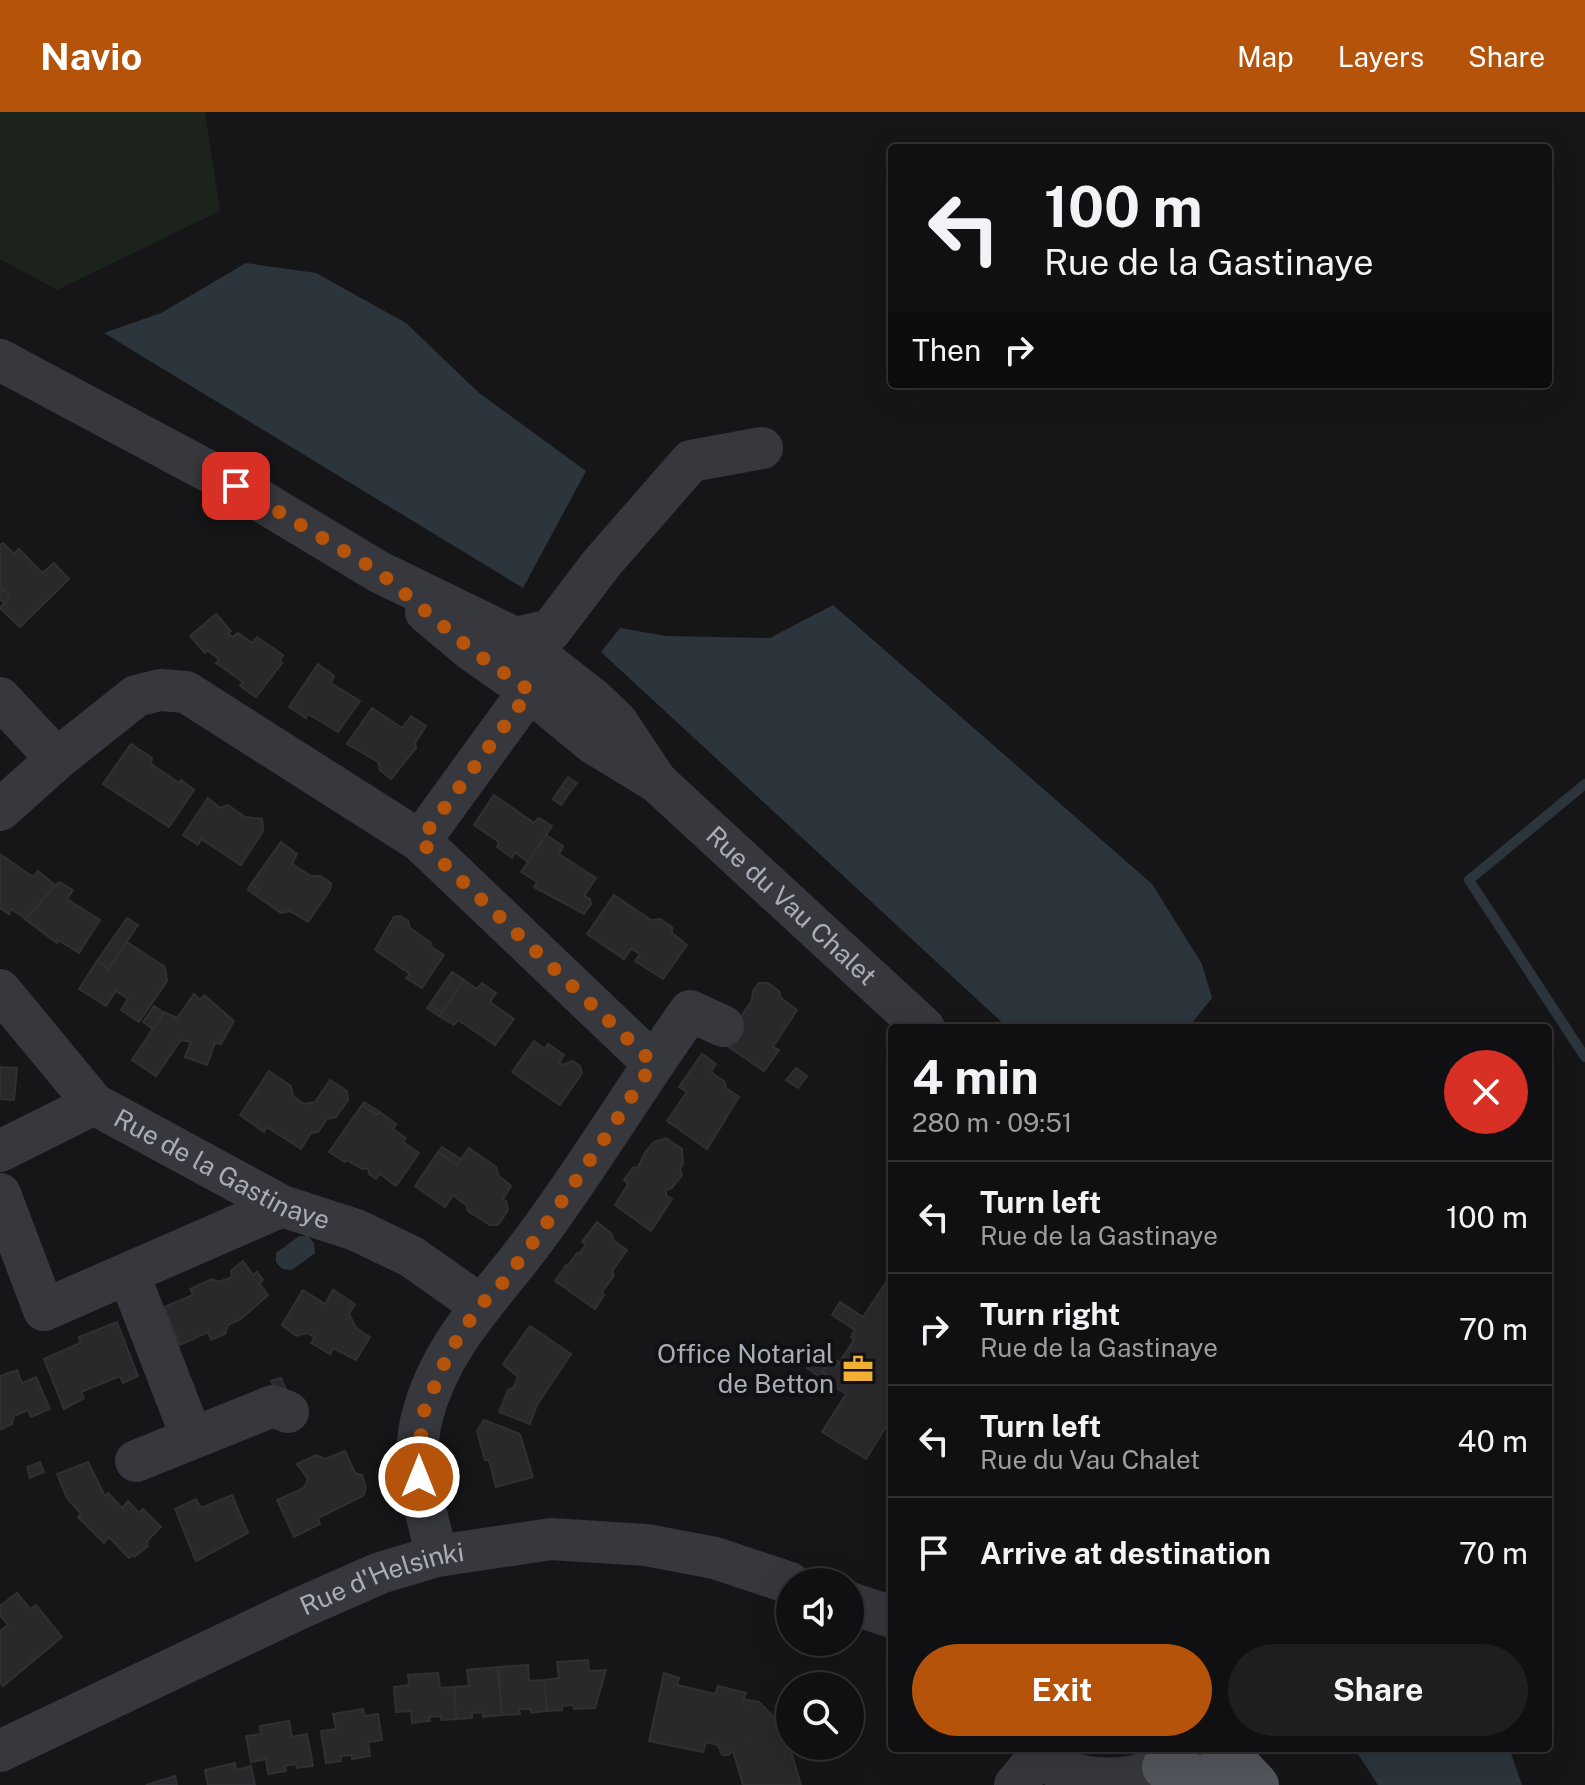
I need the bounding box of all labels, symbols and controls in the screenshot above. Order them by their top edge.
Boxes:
text: Navio [40,34,142,79]
text: Map [1237,40,1294,73]
text: Layers [1338,40,1424,73]
text: Share [1468,40,1545,73]
text: 100 m [1044,174,1203,240]
icon: left [912,176,1016,280]
text: Rue de la Gastinaye [1044,241,1374,283]
icon: right [997,328,1041,372]
text: Then [912,332,981,368]
pin [202,452,270,520]
icon: arrive [214,464,258,508]
street label: Rue du Vau Chalet [700,819,883,991]
text: 4 min [912,1048,1039,1105]
button: close [1444,1050,1528,1134]
street label: Rue de la Gastinaye [109,1102,334,1236]
text: 280 m · 09:51 [912,1107,1072,1138]
text: Turn left [980,1184,1101,1220]
icon: left [912,1195,956,1239]
text: 100 m [1446,1199,1528,1235]
text: Rue de la Gastinaye [980,1220,1218,1251]
text: Turn right [980,1296,1120,1332]
icon: right [912,1307,956,1351]
text: 70 m [1459,1311,1528,1347]
text: Rue de la Gastinaye [980,1332,1218,1363]
place label: Office Notarial de Betton [657,1338,834,1399]
office icon: Office Notarial de Betton [841,1352,875,1386]
text: Turn left [980,1408,1101,1444]
icon: left [912,1419,956,1463]
text: 40 m [1458,1423,1528,1459]
position arrow [377,1435,461,1519]
text: Rue du Vau Chalet [980,1444,1200,1475]
icon: arrive [912,1531,956,1575]
text: Arrive at destination [980,1535,1271,1571]
text: 70 m [1459,1535,1528,1571]
street label: Rue d'Helsinki [295,1536,466,1621]
map controls [776,1568,864,1760]
button: sound [776,1568,864,1656]
button: Exit [912,1644,1212,1736]
button: Share [1228,1644,1528,1736]
button: search [776,1672,864,1760]

